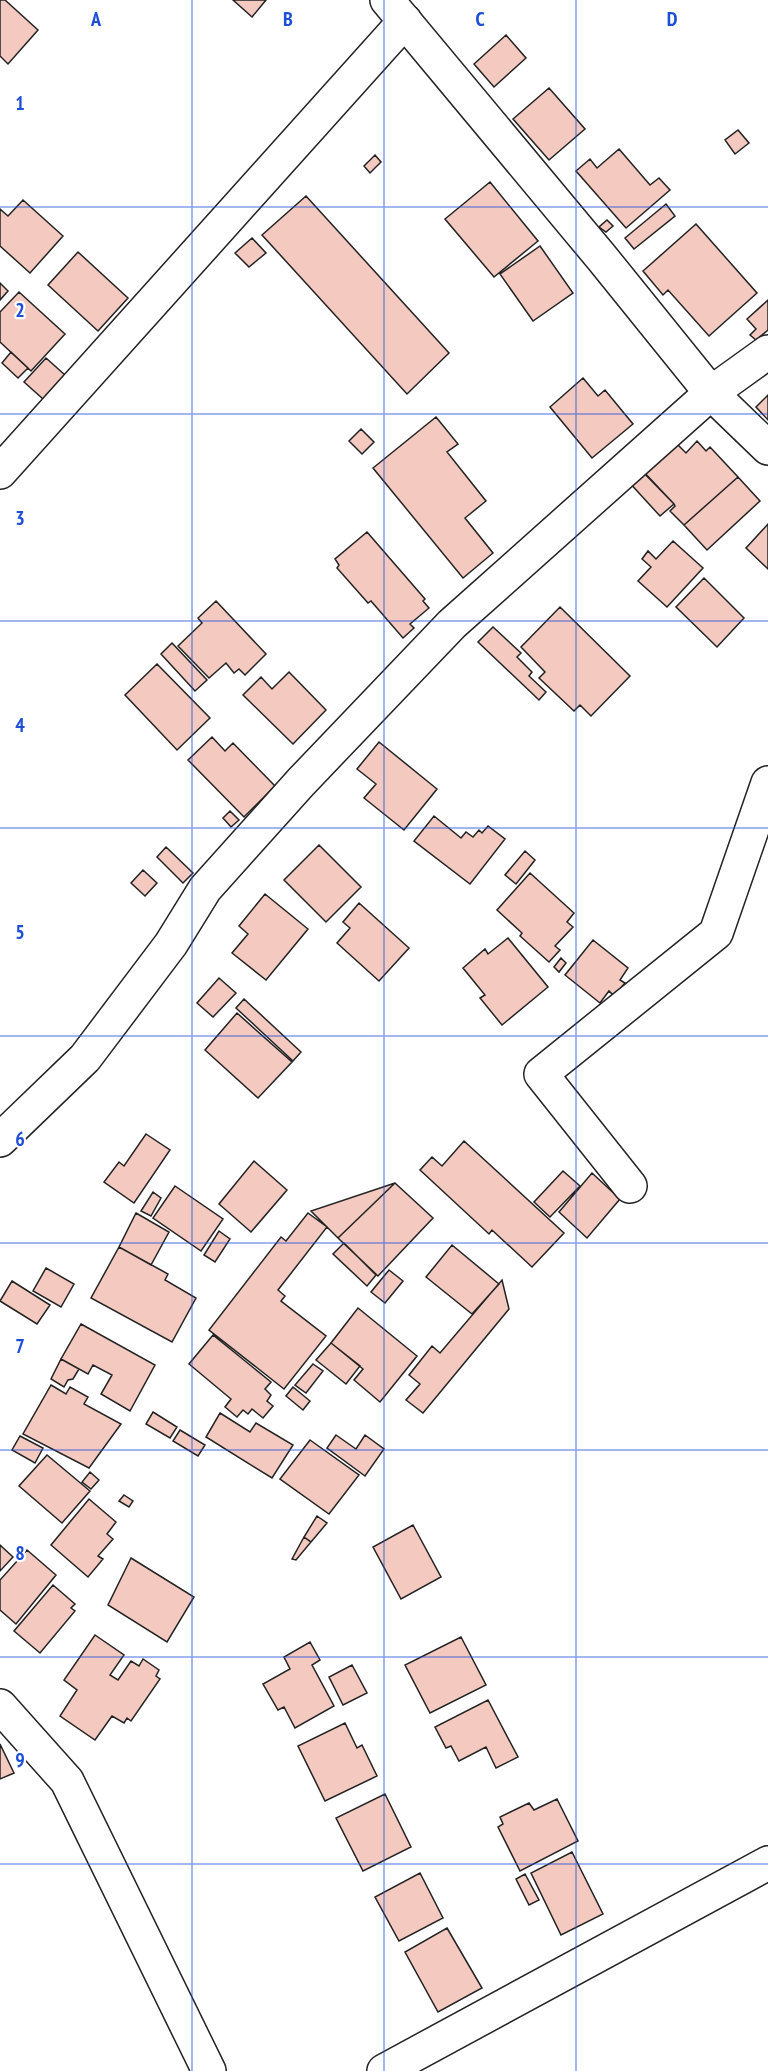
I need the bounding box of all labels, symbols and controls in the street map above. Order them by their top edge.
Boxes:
text: A [90,6,102,32]
text: B [283,6,293,32]
text: C [475,6,485,32]
text: D [667,6,678,32]
text: 1 [15,90,25,116]
text: 2 [15,297,25,323]
text: 3 [15,505,25,531]
text: 4 [15,712,25,738]
text: 5 [15,919,25,945]
text: 6 [15,1126,25,1152]
text: 7 [15,1333,25,1359]
text: 8 [15,1540,25,1566]
text: 9 [15,1747,25,1773]

